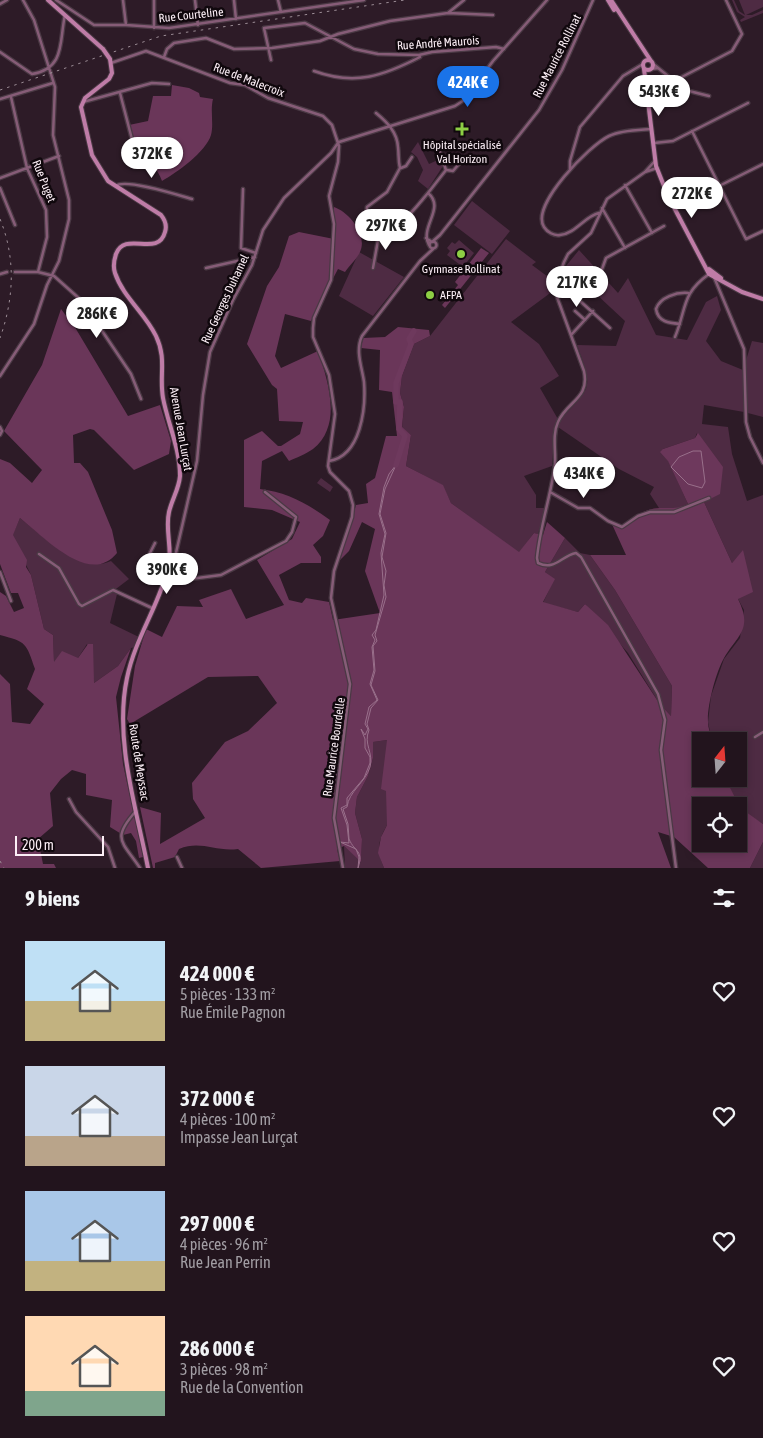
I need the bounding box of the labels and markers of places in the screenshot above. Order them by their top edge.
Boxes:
pin: 424K € [427,66,509,108]
pin: 543K € [618,74,700,117]
marker: Hôpital spécialisé Val Horizon [455,122,469,136]
pin: 372K € [111,136,193,179]
place label: Hôpital spécialisé Val Horizon [423,138,501,166]
pin: 272K € [651,176,733,219]
pin: 297K € [345,208,427,251]
marker: Gymnase Rollinat [455,248,467,260]
place label: Gymnase Rollinat [422,262,501,276]
pin: 217K € [536,266,618,308]
place label: AFPA [440,288,462,302]
marker: AFPA [424,289,436,301]
pin: 286K € [56,296,138,339]
pin: 434K € [543,456,625,499]
pin: 390K € [126,552,208,595]

